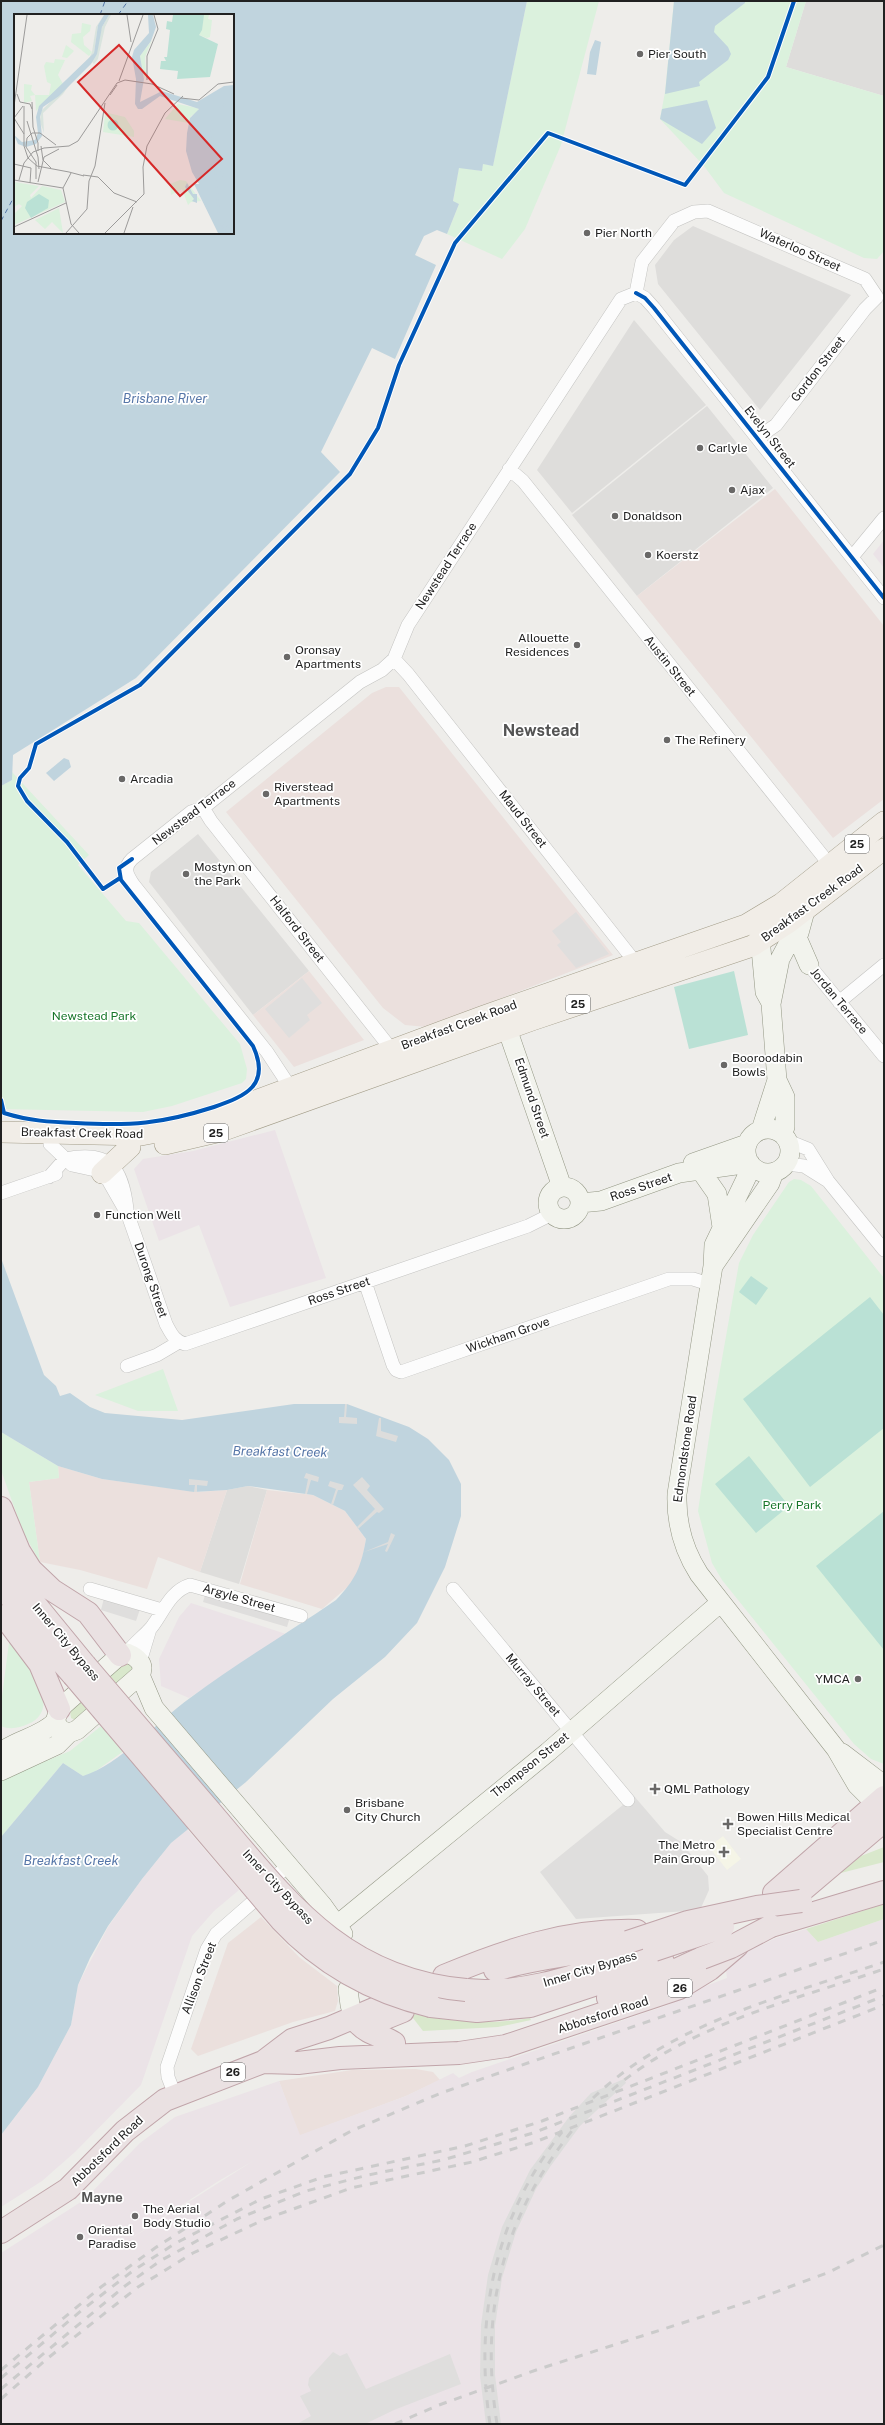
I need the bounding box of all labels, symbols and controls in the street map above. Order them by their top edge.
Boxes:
inset map [14,14,234,234]
place label: Pier South [648,47,706,61]
marker: Pier South [635,49,645,59]
place label: Pier North [595,226,652,240]
street label: Waterloo Street [757,226,843,274]
marker: Pier North [582,228,592,238]
street label: Gordon Street [788,333,848,404]
water label: Brisbane River [123,391,207,406]
street label: Evelyn Street [741,403,799,471]
place label: Carlyle [708,441,748,455]
marker: Carlyle [695,443,705,453]
place label: Ajax [740,483,765,497]
marker: Ajax [727,485,737,495]
place label: Donaldson [623,509,682,523]
marker: Donaldson [610,511,620,521]
street label: Newstead Terrace [413,520,479,612]
place label: Koerstz [656,548,699,562]
marker: Koerstz [643,550,653,560]
place label: Allouette Residences [505,631,569,659]
street label: Austin Street [641,633,699,699]
marker: Allouette Residences [572,640,582,650]
place label: Oronsay Apartments [295,643,361,671]
marker: Oronsay Apartments [282,652,292,662]
district label: Newstead [503,721,579,740]
place label: The Refinery [675,733,746,747]
marker: The Refinery [662,735,672,745]
place label: Arcadia [130,772,173,786]
marker: Arcadia [117,774,127,784]
street label: Newstead Terrace [149,776,239,848]
place label: Riverstead Apartments [274,780,340,808]
street label: Maud Street [496,787,550,851]
marker: Riverstead Apartments [261,789,271,799]
road number: 25 [845,835,869,853]
place label: Mostyn on the Park [194,860,252,888]
street label: Breakfast Creek Road [758,861,866,945]
marker: Mostyn on the Park [181,869,191,879]
street label: Halford Street [267,893,327,965]
street label: Jordan Terrace [807,965,871,1037]
road number: 25 [566,995,590,1013]
street label: Breakfast Creek Road [399,998,519,1052]
park label: Newstead Park [52,1009,136,1023]
place label: Booroodabin Bowls [732,1051,803,1079]
street label: Edmund Street [512,1056,552,1140]
marker: Booroodabin Bowls [719,1060,729,1070]
road number: 25 [204,1124,228,1142]
street label: Breakfast Creek Road [21,1125,143,1141]
street label: Ross Street [608,1170,674,1204]
place label: Function Well [105,1208,181,1222]
marker: Function Well [92,1210,102,1220]
street label: Durong Street [132,1240,171,1320]
street label: Ross Street [306,1274,372,1308]
street label: Wickham Grove [464,1314,552,1356]
street label: Edmondstone Road [671,1395,699,1503]
water label: Breakfast Creek [232,1443,328,1460]
park label: Perry Park [763,1498,822,1512]
street label: Argyle Street [201,1581,277,1615]
street label: Inner City Bypass [29,1600,103,1684]
street label: Murray Street [503,1651,564,1719]
place label: YMCA [815,1672,850,1686]
marker: YMCA [853,1674,863,1684]
street label: Thompson Street [488,1729,572,1801]
place label: QML Pathology [664,1782,750,1796]
marker: QML Pathology [649,1783,661,1795]
place label: Brisbane City Church [355,1796,420,1824]
marker: Brisbane City Church [342,1805,352,1815]
place label: Bowen Hills Medical Specialist Centre [737,1810,850,1838]
marker: Bowen Hills Medical Specialist Centre [722,1818,734,1830]
place label: The Metro Pain Group [654,1838,715,1866]
marker: The Metro Pain Group [718,1846,730,1858]
street label: Inner City Bypass [240,1847,316,1927]
water label: Breakfast Creek [24,1853,118,1868]
street label: Allison Street [179,1940,219,2016]
street label: Inner City Bypass [542,1948,638,1990]
road number: 26 [668,1979,692,1997]
street label: Abbotsford Road [556,1994,650,2036]
road number: 26 [221,2063,245,2081]
street label: Abbotsford Road [68,2113,146,2189]
district label: Mayne [81,2190,123,2205]
place label: The Aerial Body Studio [143,2202,211,2230]
marker: The Aerial Body Studio [130,2211,140,2221]
place label: Oriental Paradise [88,2223,137,2251]
marker: Oriental Paradise [75,2232,85,2242]

